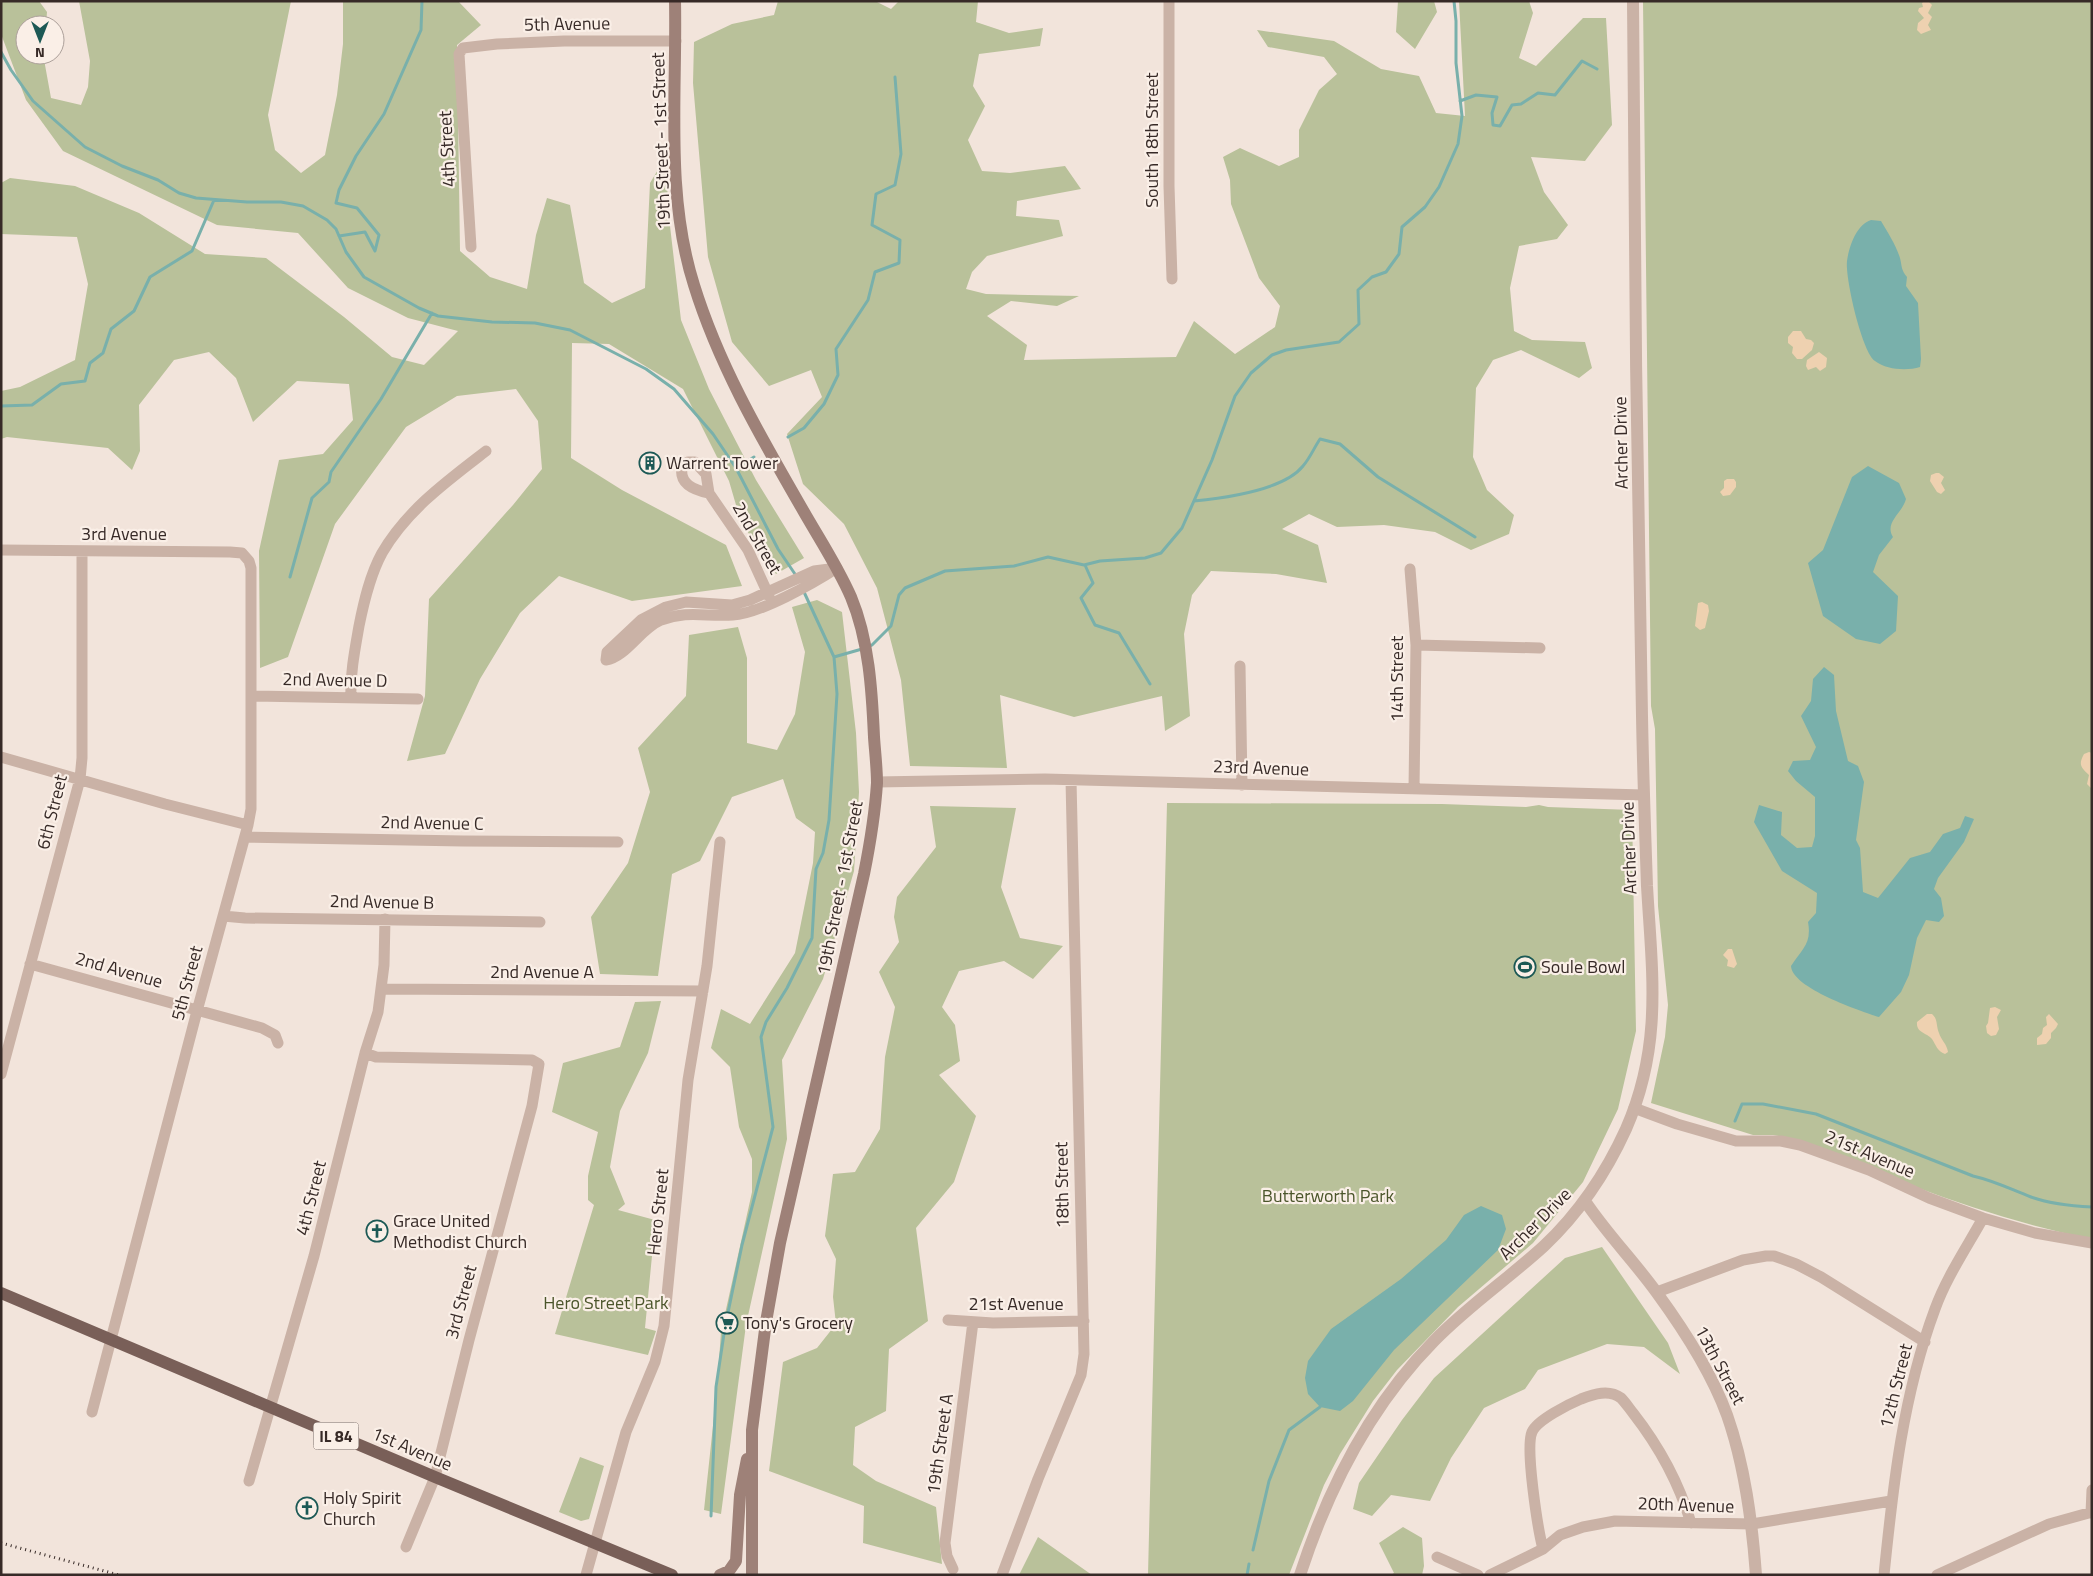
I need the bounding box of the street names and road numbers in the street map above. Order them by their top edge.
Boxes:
street label: 5th Avenue [524,9,610,38]
street label: 19th Street - 1st Street [644,51,677,230]
street label: South 18th Street [1138,72,1165,208]
street label: 4th Street [431,109,462,188]
street label: Archer Drive [1606,396,1635,490]
street label: 2nd Street [726,497,789,580]
street label: 3rd Avenue [81,520,167,547]
street label: 14th Street [1383,635,1410,722]
street label: 2nd Avenue D [282,665,388,694]
street label: 23rd Avenue [1213,752,1309,783]
street label: 6th Street [29,771,74,852]
street label: 19th Street - 1st Street [809,798,870,978]
street label: Archer Drive [1613,801,1644,895]
street label: 2nd Avenue C [380,808,484,837]
street label: 2nd Avenue B [329,887,435,916]
street label: 5th Street [164,942,210,1023]
street label: 2nd Avenue [72,944,166,995]
street label: 2nd Avenue A [490,958,594,985]
street label: 21st Avenue [1821,1123,1919,1185]
street label: 18th Street [1047,1141,1076,1228]
street label: 4th Street [288,1157,333,1238]
street label: Hero Street [640,1167,676,1257]
street label: Archer Drive [1492,1181,1577,1266]
street label: 3rd Street [438,1261,484,1342]
street label: 21st Avenue [968,1290,1064,1317]
street label: 13th Street [1688,1320,1753,1410]
street label: 12th Street [1872,1340,1919,1431]
street label: 19th Street A [919,1392,960,1496]
street label: 1st Avenue [368,1419,457,1478]
road number: IL 84 [314,1422,358,1450]
street label: 20th Avenue [1637,1489,1735,1520]

